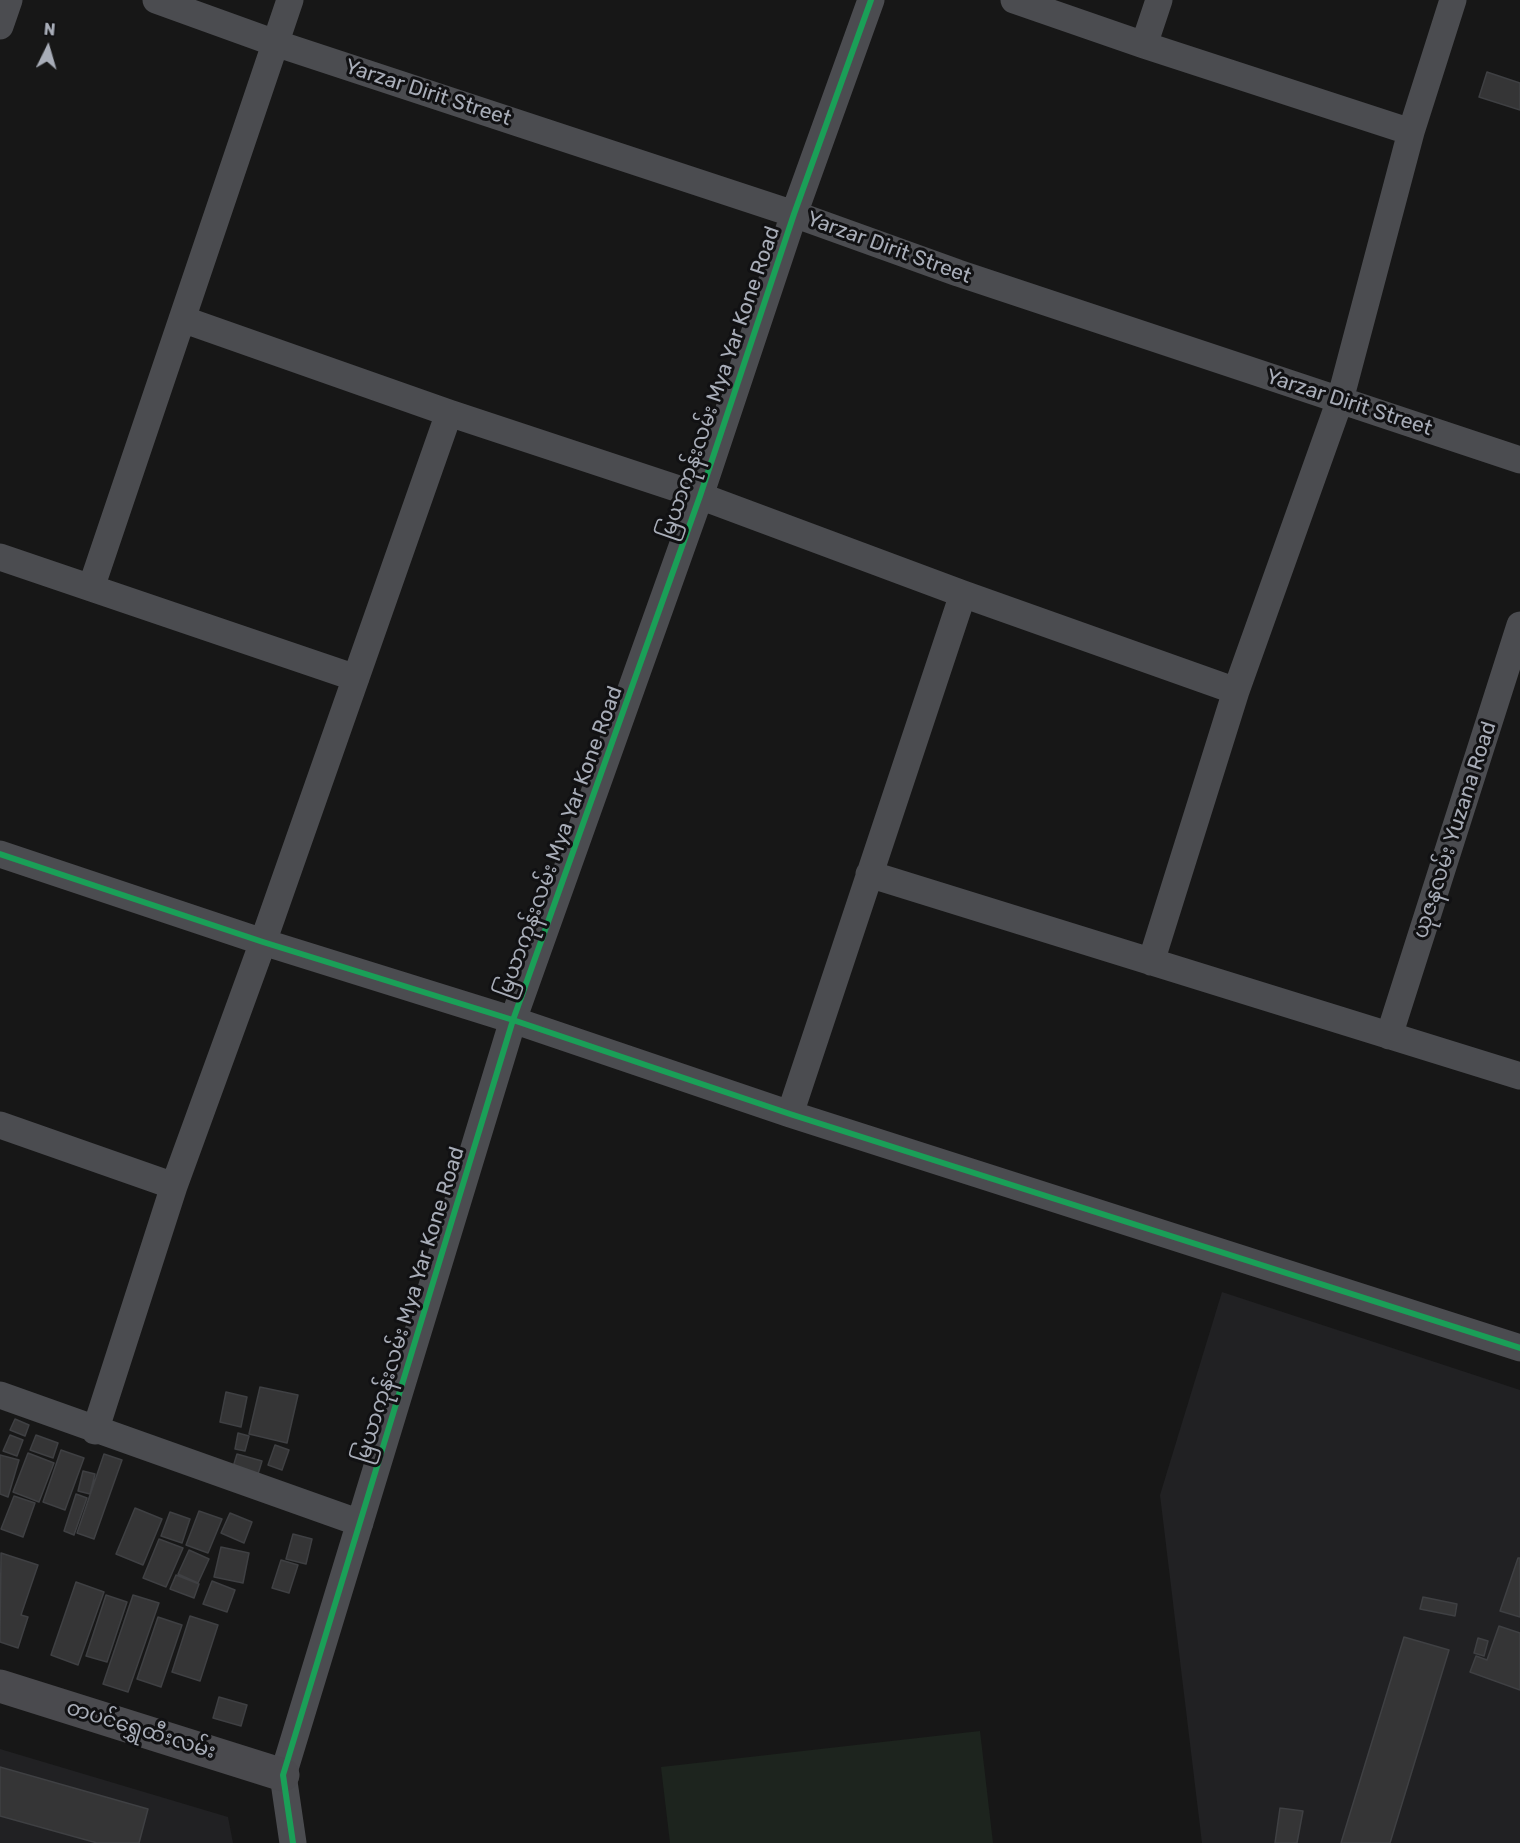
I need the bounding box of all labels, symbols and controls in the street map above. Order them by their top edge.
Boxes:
north arrow [18,18,78,78]
text: N [43,20,56,40]
street label: Yarzar Dirit Street [342,54,514,132]
street label: Yarzar Dirit Street [803,207,975,289]
street label: မြယာကုန်းလမ်း Mya Yar Kone Road [654,223,786,543]
street label: Yarzar Dirit Street [1263,364,1435,442]
street label: မြယာကုန်းလမ်း Mya Yar Kone Road [492,683,628,1001]
street label: ယုဇနလမ်း Yuzana Road [1408,718,1502,942]
street label: မြယာကုန်းလမ်း Mya Yar Kone Road [350,1144,470,1466]
street label: တပင်ရွှေထီးလမ်း [63,1695,219,1765]

